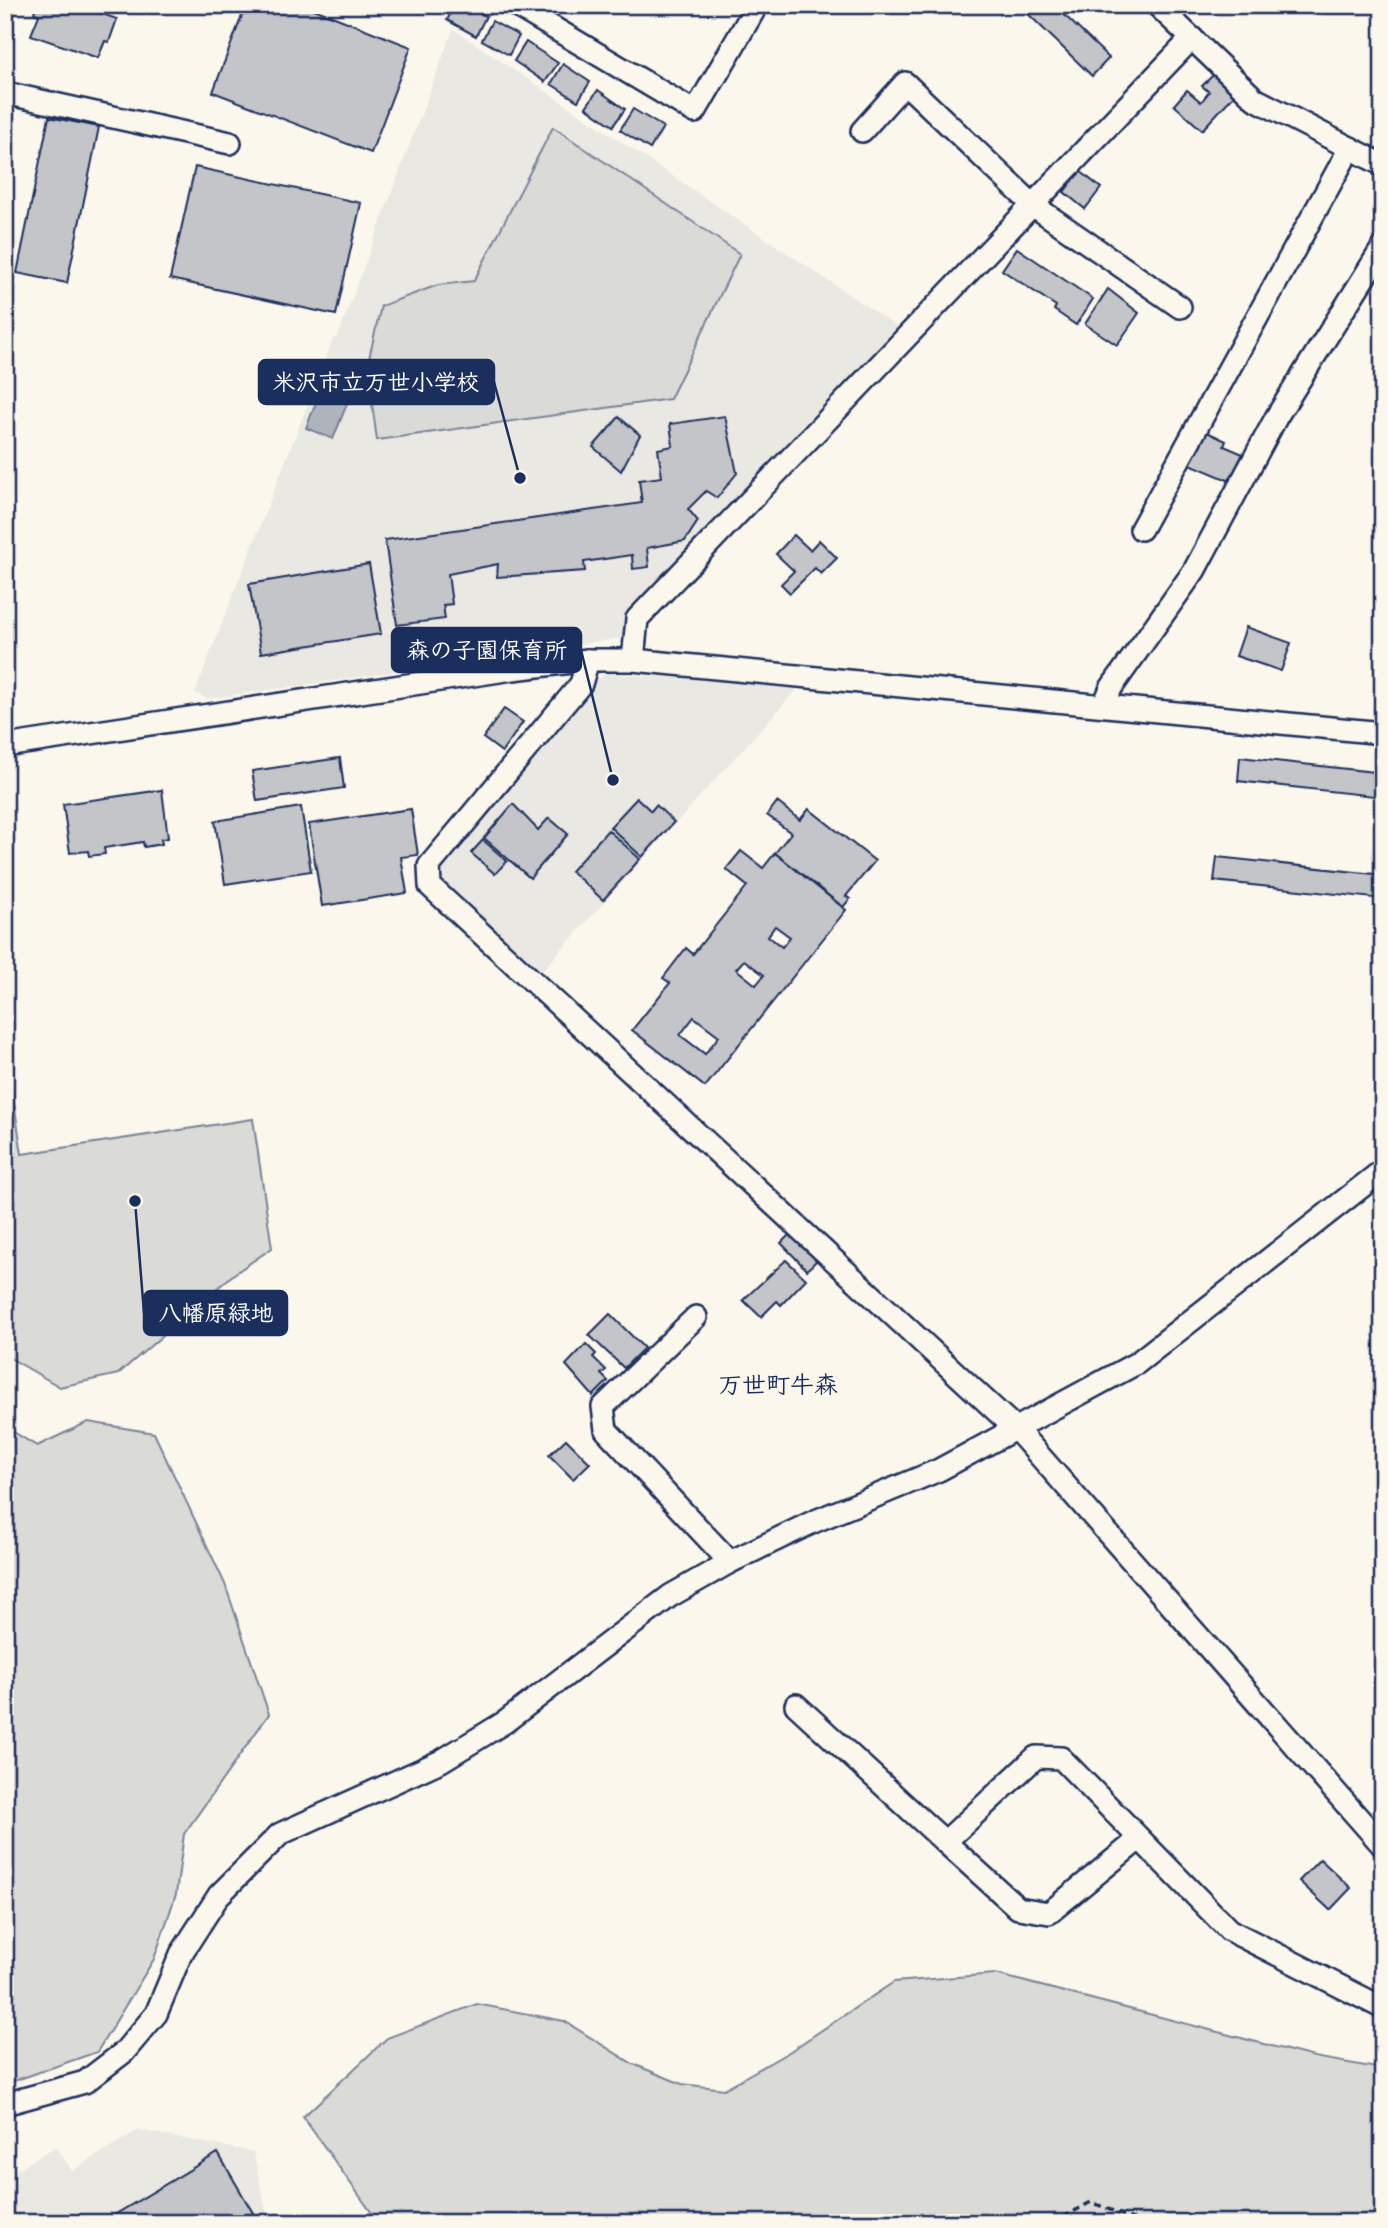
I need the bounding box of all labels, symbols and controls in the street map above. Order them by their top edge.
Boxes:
callout: 米沢市立万世小学校 [259,360,494,404]
text: 米沢市立万世小学校 [273,368,480,396]
callout: 森の子園保育所 [392,628,581,672]
text: 森の子園保育所 [407,636,568,664]
callout: 八幡原緑地 [144,1291,287,1335]
text: 八幡原緑地 [159,1299,274,1327]
district label: 万世町牛森 [718,1370,838,1399]

